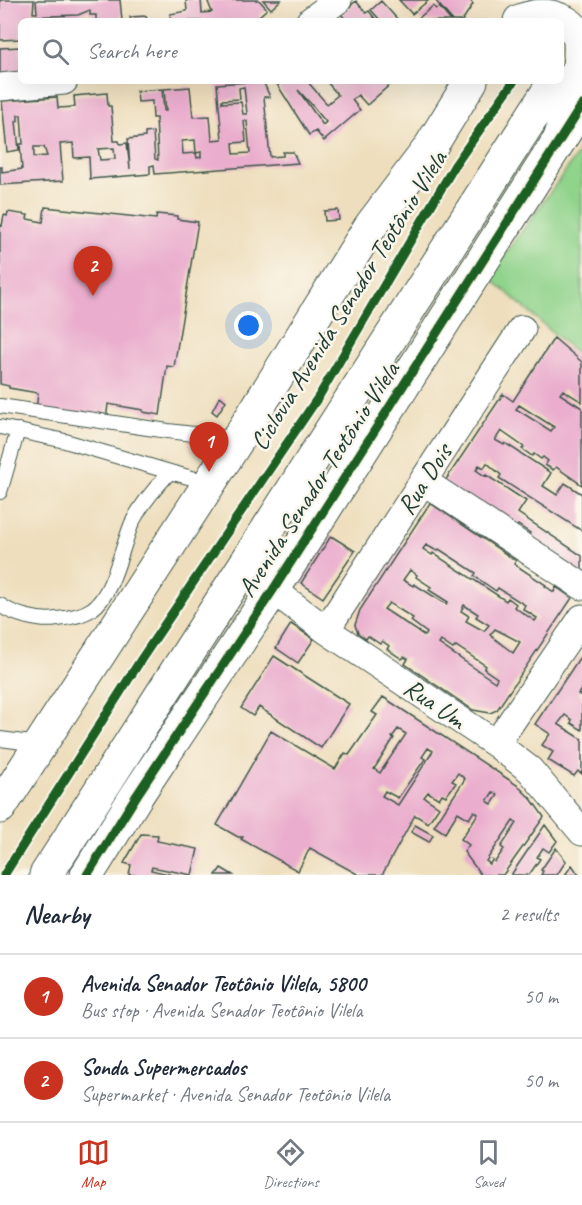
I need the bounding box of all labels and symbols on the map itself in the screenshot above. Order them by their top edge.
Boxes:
street label: Ciclovia Avenida Senador Teotônio Vilela [242,143,455,456]
pin: 2 [74,246,112,296]
your location [234,311,263,340]
street label: Avenida Senador Teotônio Vilela [230,354,408,603]
pin: 1 [190,422,228,472]
street label: Rua Dois [389,436,461,521]
street label: Rua Um [398,671,474,737]

